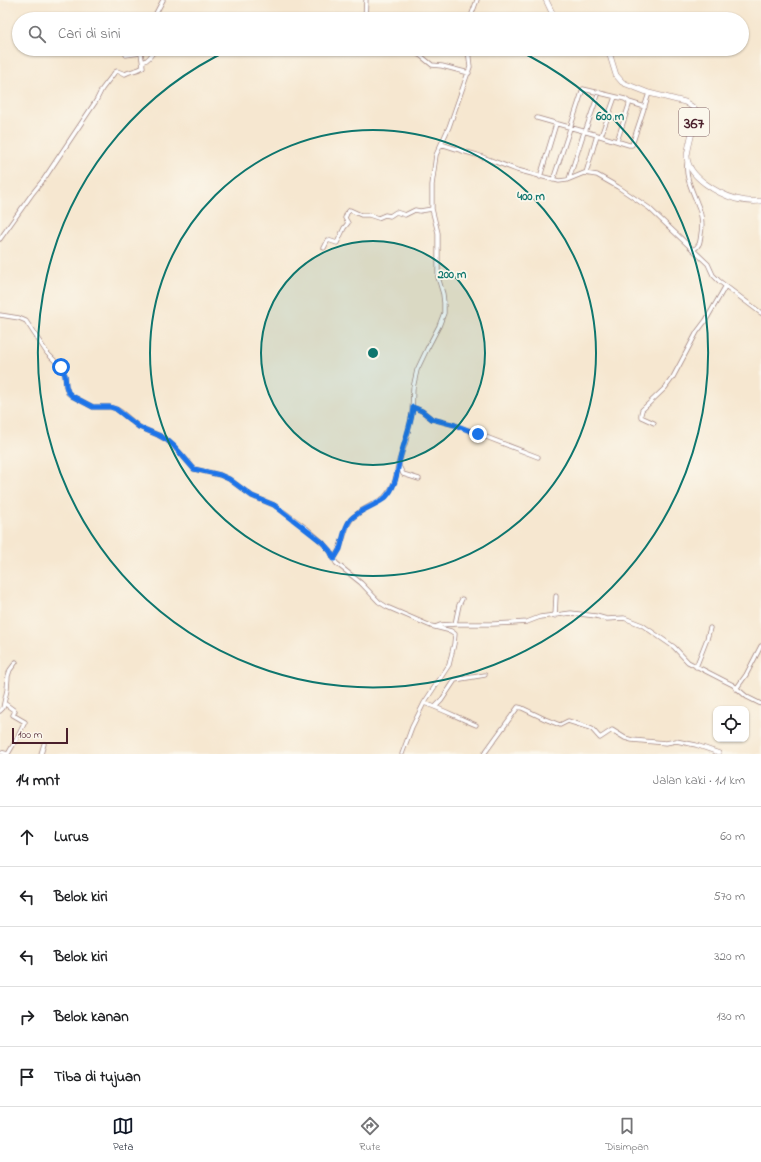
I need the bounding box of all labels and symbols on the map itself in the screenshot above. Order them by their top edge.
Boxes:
text: 600 m [595,108,625,126]
road number: 367 [679,108,709,136]
text: 400 m [516,188,545,206]
text: 200 m [437,266,467,284]
centre of rings [366,346,380,360]
route start [52,358,70,376]
route end [469,425,487,443]
scale bar [12,726,68,745]

